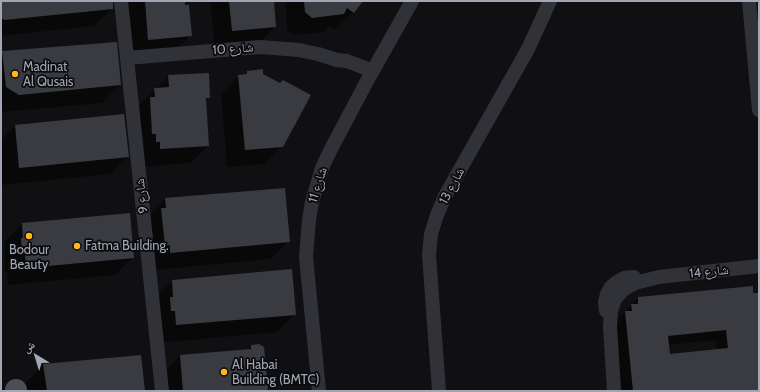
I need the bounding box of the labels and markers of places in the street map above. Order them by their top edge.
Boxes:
place label: Madinat Al Qusais [23,59,73,90]
marker: Madinat Al Qusais [10,69,20,79]
marker: Bodour Beauty [24,231,34,241]
place label: Fatma Building. [85,238,169,254]
marker: Fatma Building. [72,241,82,251]
place label: Bodour Beauty [9,242,49,273]
place label: Al Habai Building (BMTC) [232,357,319,388]
marker: Al Habai Building (BMTC) [219,367,229,377]

